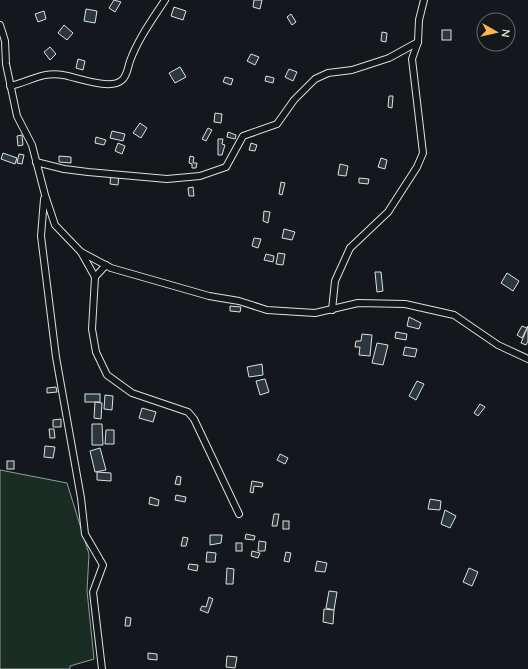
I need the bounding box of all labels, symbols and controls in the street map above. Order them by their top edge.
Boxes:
north arrow [476,12,516,52]
text: N [498,28,513,38]

